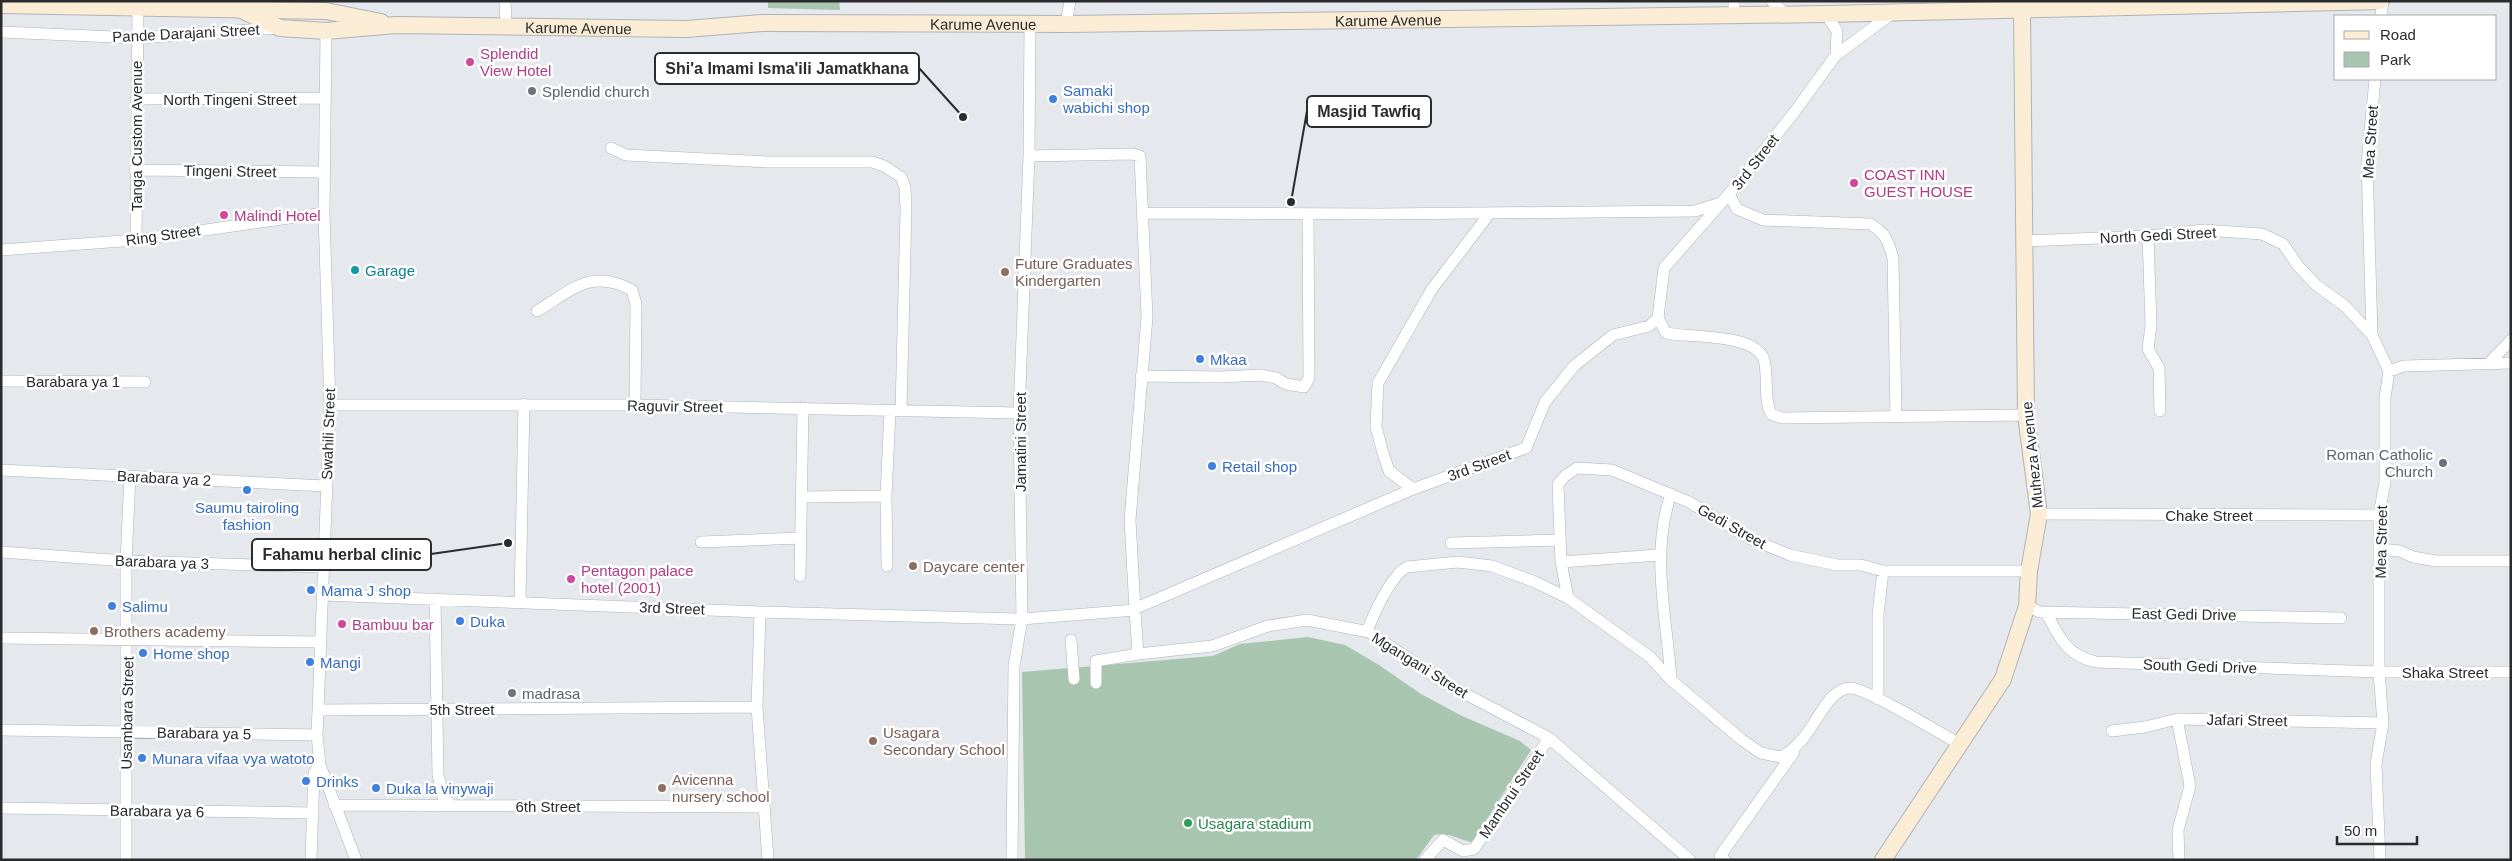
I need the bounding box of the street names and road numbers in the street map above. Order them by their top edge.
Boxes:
street label: Karume Avenue [1335,11,1442,29]
street label: Karume Avenue [930,15,1036,32]
street label: Karume Avenue [525,18,632,37]
street label: Pande Darajani Street [112,21,261,45]
street label: Tanga Custom Avenue [128,61,145,211]
street label: North Tingeni Street [163,91,298,108]
street label: Mea Street [2359,104,2381,179]
street label: 3rd Street [1728,130,1782,193]
street label: Tingeni Street [183,162,277,180]
street label: Ring Street [125,221,202,249]
street label: North Gedi Street [2099,223,2218,247]
street label: Barabara ya 1 [26,373,120,390]
street label: Swahili Street [318,387,338,480]
street label: Jamatini Street [1012,391,1029,492]
street label: Raguvir Street [627,397,724,415]
street label: Muheza Avenue [2018,401,2046,509]
street label: 3rd Street [1445,445,1514,484]
street label: Barabara ya 2 [117,467,211,489]
street label: Gedi Street [1695,500,1770,552]
street label: Mea Street [2372,504,2390,579]
street label: Chake Street [2165,507,2254,524]
street label: Barabara ya 3 [115,552,209,572]
street label: 3rd Street [639,598,706,618]
street label: East Gedi Drive [2131,605,2237,623]
street label: Mgangani Street [1369,629,1472,702]
street label: Usambara Street [118,655,137,770]
street label: South Gedi Drive [2143,656,2257,676]
street label: Shaka Street [2402,664,2489,681]
street label: 5th Street [429,701,495,718]
street label: Jafari Street [2206,711,2288,729]
street label: Barabara ya 5 [157,724,251,742]
street label: Mambrui Street [1475,746,1547,841]
street label: 6th Street [515,798,581,815]
street label: Barabara ya 6 [110,802,204,820]

